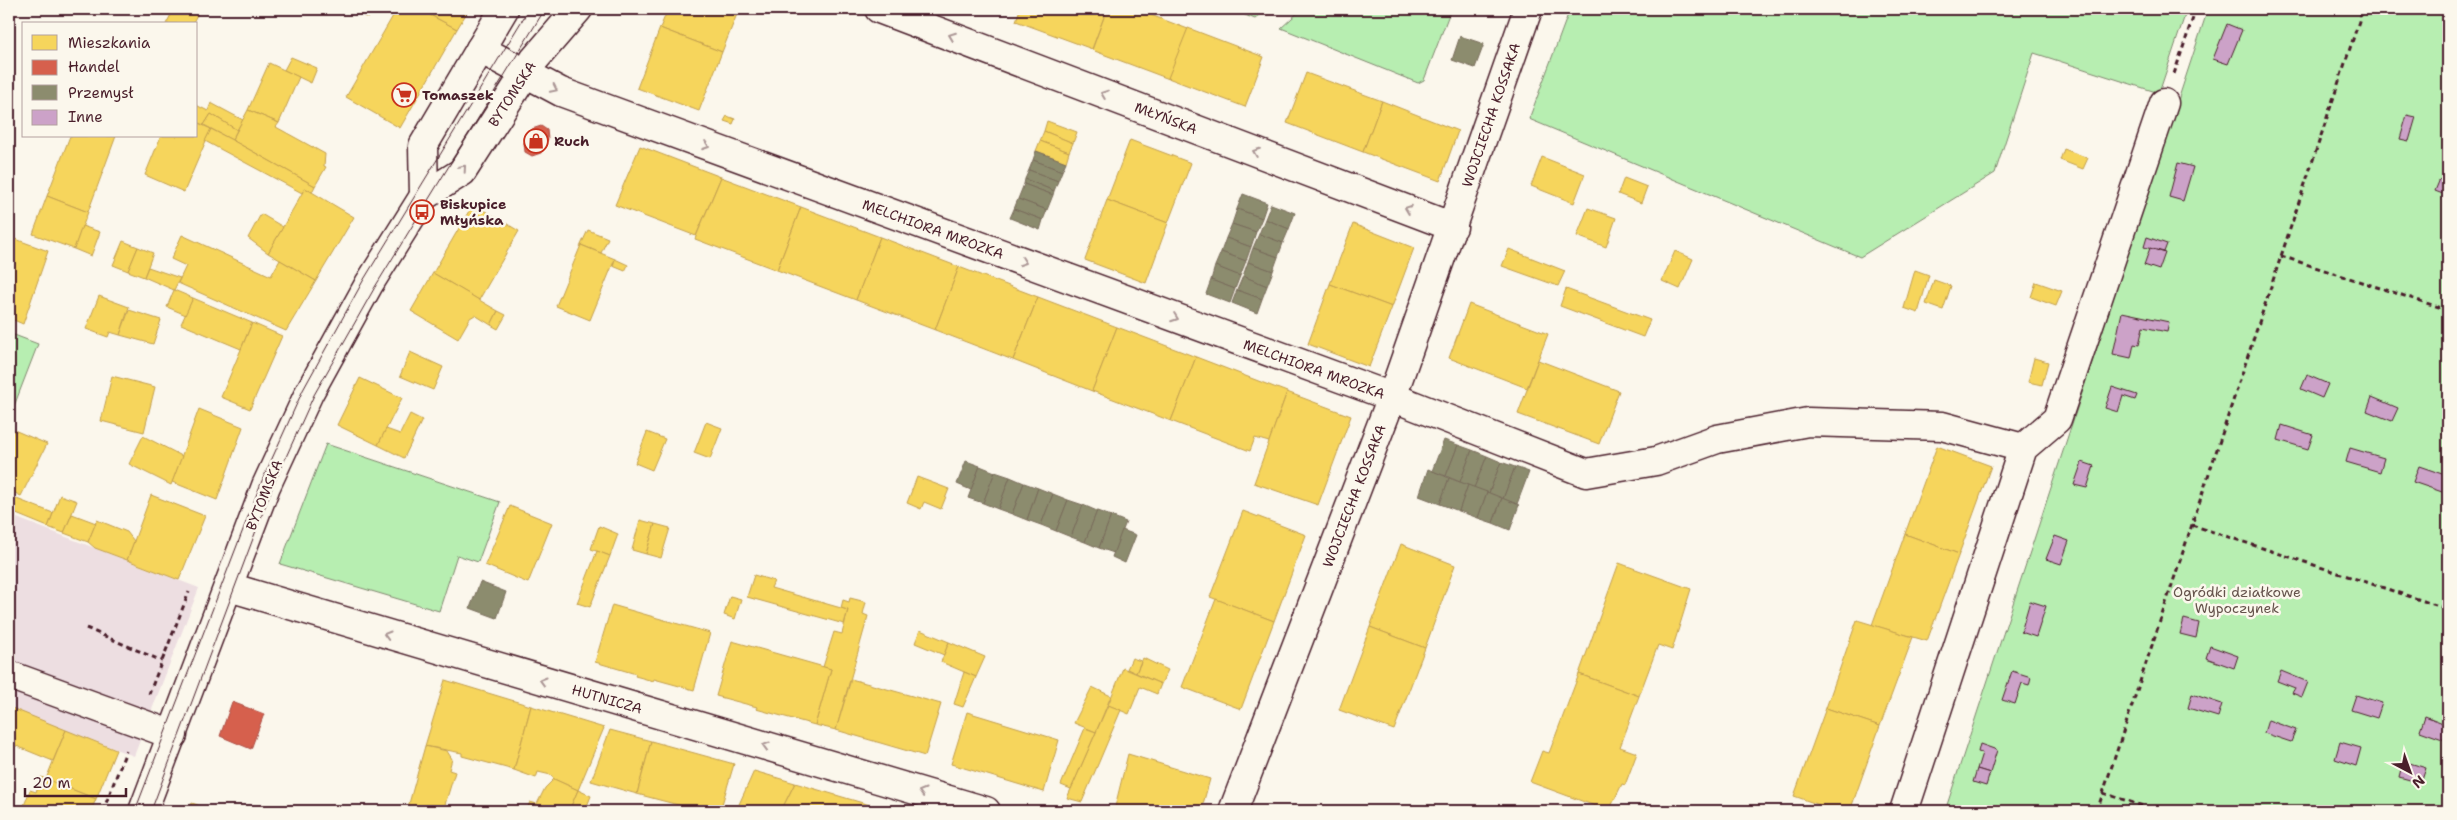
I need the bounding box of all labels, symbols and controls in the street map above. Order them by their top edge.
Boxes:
legend [22,22,198,138]
one-way arrow [948,32,957,43]
text: Mieszkania [68,33,151,53]
street label: WOJCIECHA KOSSAKA [1458,40,1524,190]
text: Handel [68,57,120,77]
street label: BYTOMSKA [484,58,540,130]
supermarket icon: Tomaszek [391,82,417,108]
text: Przemysł [68,83,134,103]
one-way arrow [549,83,558,93]
place label: Tomaszek [422,86,494,104]
one-way arrow [1100,90,1109,100]
street label: MŁYŃSKA [1132,98,1200,138]
text: Inne [68,107,103,127]
shop icon: Ruch [523,128,549,154]
place label: Ruch [554,132,589,150]
one-way arrow [701,140,710,150]
one-way arrow [1252,148,1261,158]
one-way arrow [457,165,466,174]
place label: Biskupice Młyńska [440,195,506,229]
street label: MELCHIORA MROZKA [860,195,1006,263]
bus stop icon: Biskupice Młyńska [409,199,435,225]
one-way arrow [1404,205,1412,215]
one-way arrow [1018,256,1027,266]
one-way arrow [1171,312,1179,322]
street label: MELCHIORA MROZKA [1241,335,1387,403]
street label: WOJCIECHA KOSSAKA [1318,422,1390,570]
street label: BYTOMSKA [242,457,286,533]
park label: Ogródki działkowe Wypoczynek [2173,583,2301,617]
one-way arrow [384,630,392,640]
one-way arrow [540,676,548,686]
street label: HUTNICZA [570,680,644,718]
one-way arrow [763,742,771,752]
north arrow [2384,748,2434,798]
scale bar [25,765,126,797]
text: N [2408,771,2429,792]
text: 20 m [32,773,71,793]
one-way arrow [918,788,927,798]

